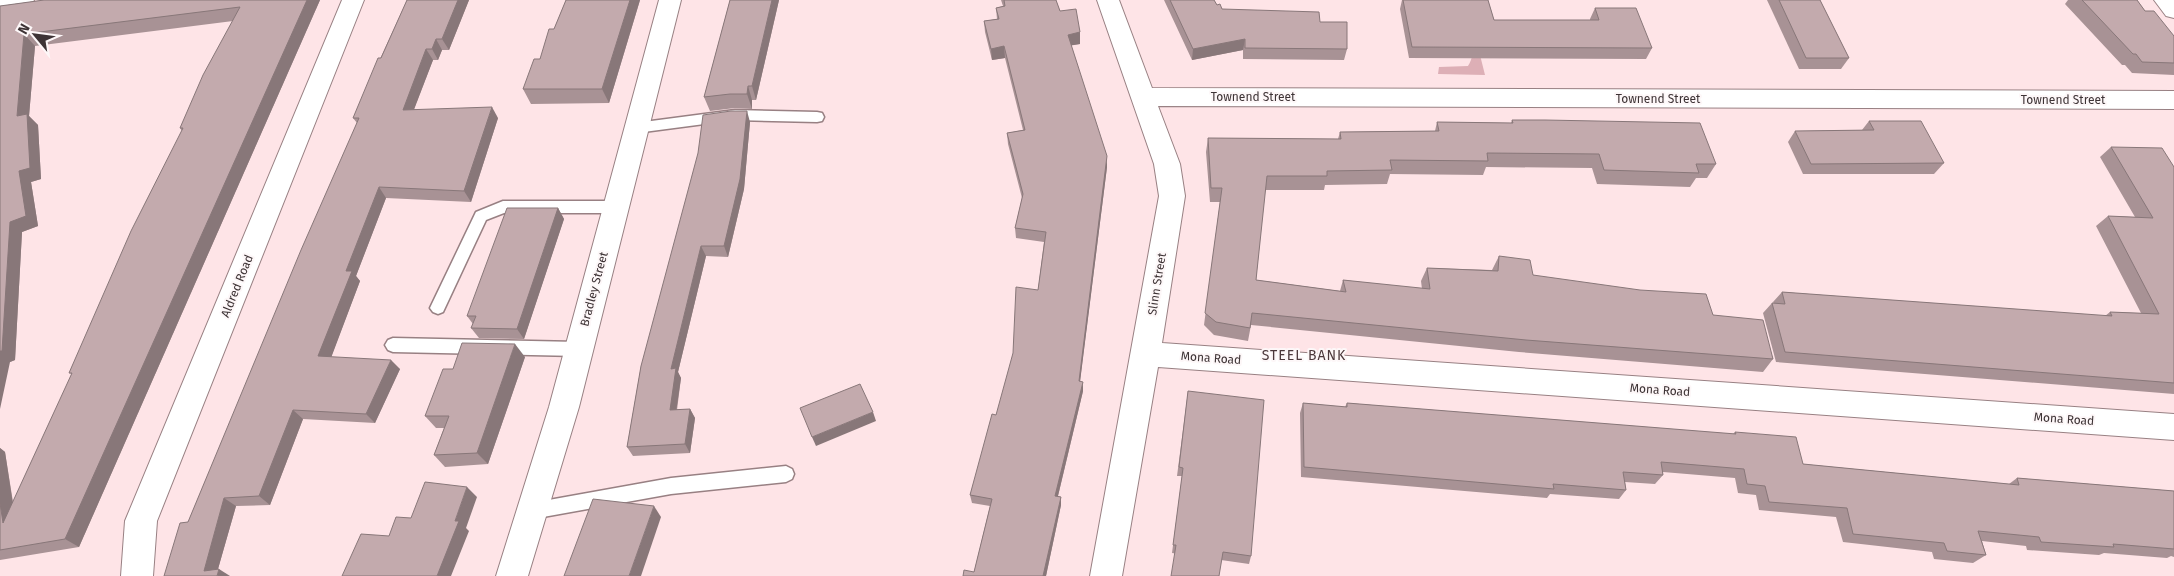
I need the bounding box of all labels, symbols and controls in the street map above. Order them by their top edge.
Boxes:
north arrow [10,10,60,60]
text: N [14,21,34,37]
street label: Townend Street [1211,90,1296,104]
street label: Townend Street [1616,92,1701,106]
street label: Townend Street [2021,93,2106,107]
street label: Bradley Street [577,249,611,328]
street label: Slinn Street [1145,251,1169,316]
street label: Aldred Road [218,253,256,319]
district label: STEEL BANK [1262,347,1346,364]
street label: Mona Road [1180,349,1242,367]
street label: Mona Road [1629,381,1691,399]
street label: Mona Road [2033,410,2095,428]

